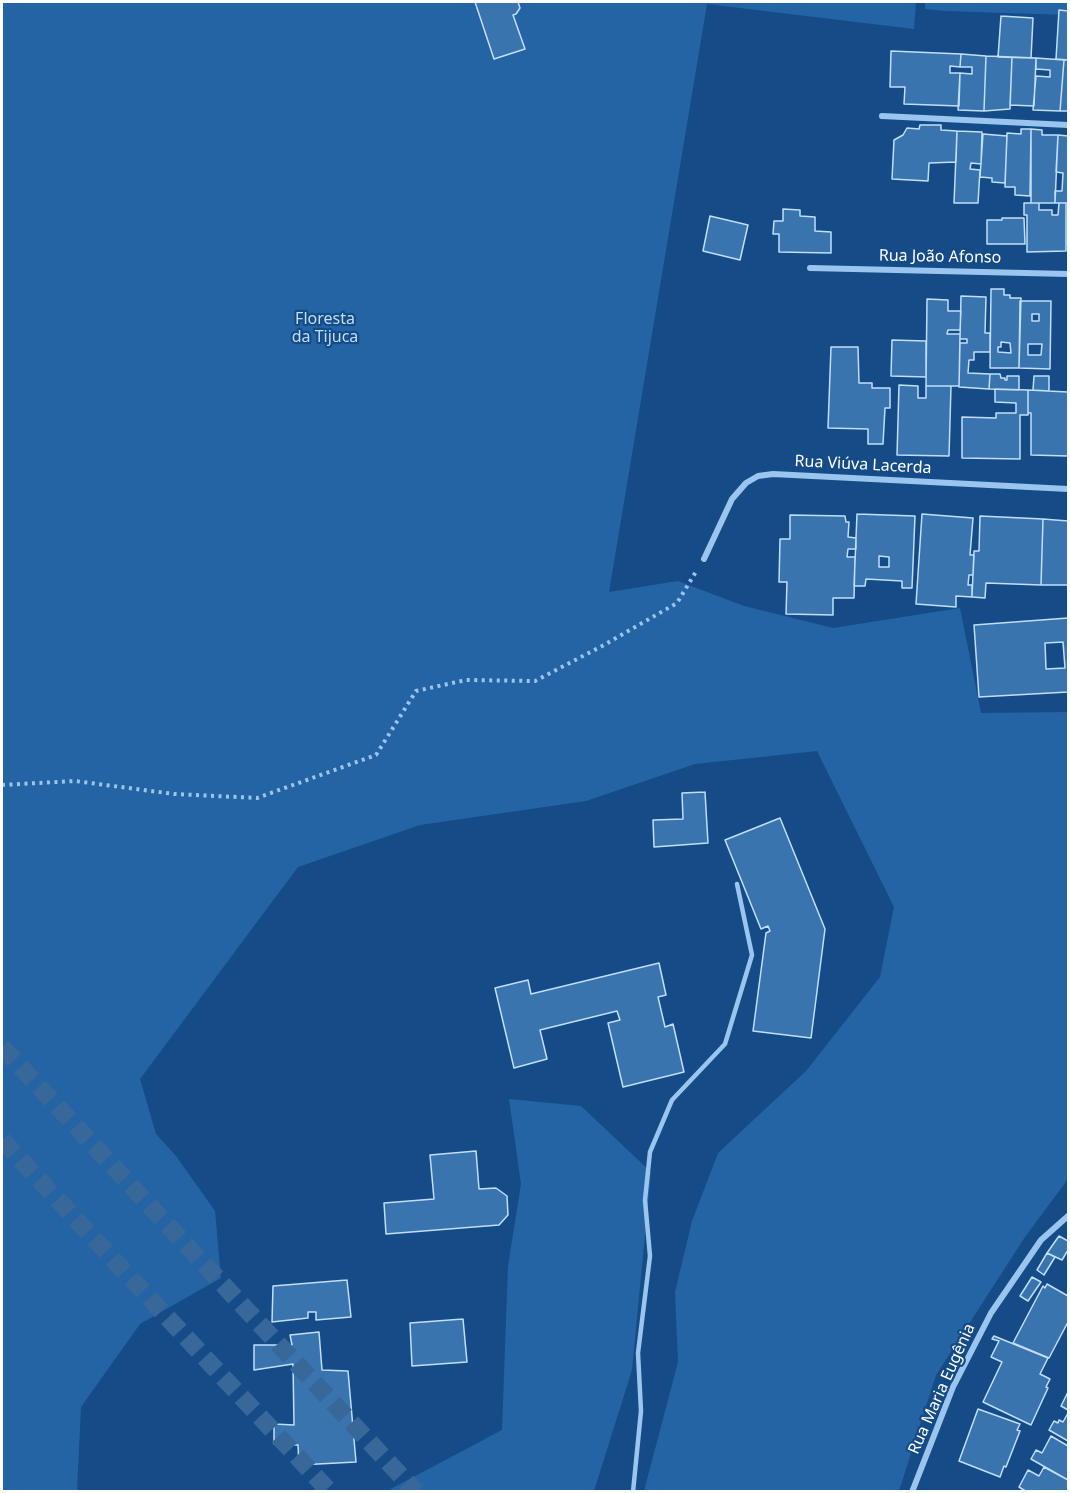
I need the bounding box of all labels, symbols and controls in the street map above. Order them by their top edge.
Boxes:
street label: Rua João Afonso [879,246,1001,268]
park label: Floresta da Tijuca [292,309,358,347]
street label: Rua Viúva Lacerda [794,452,932,478]
street label: Rua Maria Eugênia [905,1321,979,1457]

